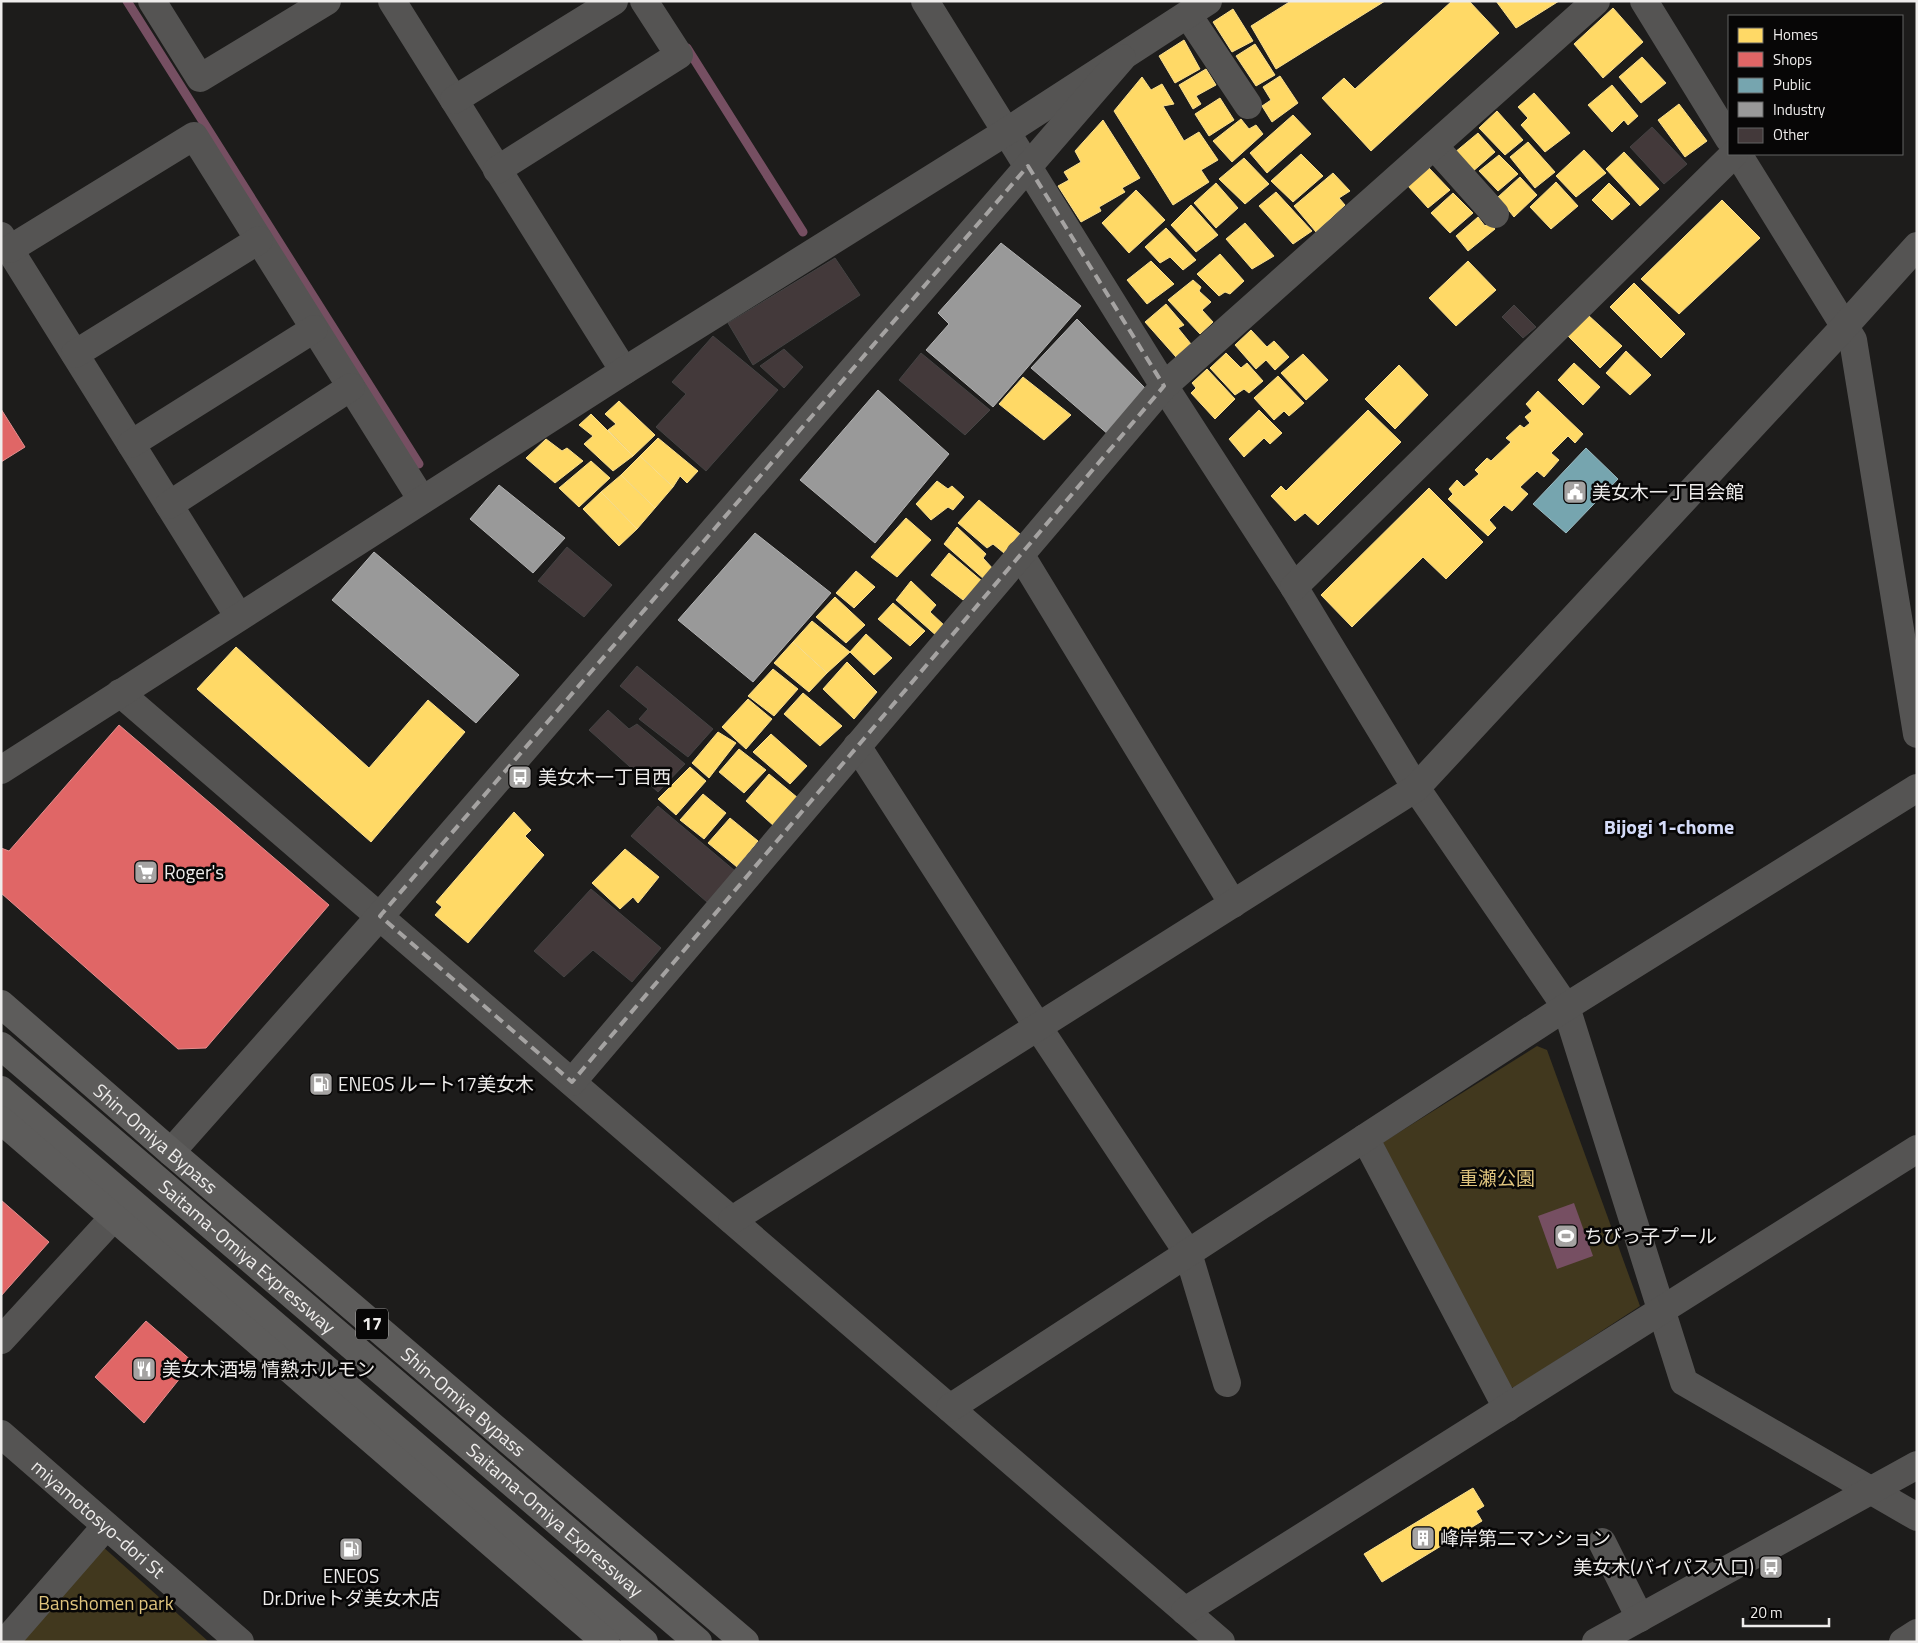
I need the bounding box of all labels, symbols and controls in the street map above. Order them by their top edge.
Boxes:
legend [1728,15,1903,155]
text: Homes [1773,23,1818,46]
text: Shops [1773,48,1812,71]
text: Public [1773,73,1811,96]
text: Industry [1773,98,1825,121]
text: Other [1773,123,1809,146]
place label: 美女木一丁目会館 [1592,477,1744,506]
public building icon: 美女木一丁目会館 [1562,479,1588,505]
place label: 美女木一丁目西 [538,762,671,791]
bus stop icon: 美女木一丁目西 [507,764,533,790]
district label: Bijogi 1-chome [1604,811,1734,842]
place label: Roger's [164,857,224,886]
supermarket icon: Roger's [133,859,159,885]
place label: ENEOS ルート17美女木 [338,1069,534,1098]
fuel station icon: ENEOS ルート17美女木 [308,1071,334,1097]
street label: Shin-Omiya Bypass [87,1076,225,1200]
park label: 重瀬公園 [1459,1163,1535,1192]
street label: Saitama-Omiya Expressway [153,1172,343,1340]
place label: ちびっ子プール [1584,1221,1717,1250]
sports icon: ちびっ子プール [1553,1223,1579,1249]
road number: 17 [356,1308,388,1340]
street label: Shin-Omiya Bypass [395,1339,533,1463]
place label: 美女木酒場 情熱ホルモン [162,1354,375,1383]
restaurant icon: 美女木酒場 情熱ホルモン [131,1356,157,1382]
street label: Saitama-Omiya Expressway [460,1435,650,1604]
street label: miyamotosyo-dori St [25,1452,172,1585]
place label: 峰岸第二マンション [1440,1523,1611,1552]
building icon: 峰岸第二マンション [1410,1525,1436,1551]
fuel station icon: ENEOS Dr.Driveトダ美女木店 [338,1536,364,1562]
place label: 美女木(バイパス入口) [1573,1552,1754,1581]
bus stop icon: 美女木(バイパス入口) [1758,1554,1784,1580]
place label: ENEOS Dr.Driveトダ美女木店 [262,1561,440,1612]
park label: Banshomen park [38,1588,174,1617]
scale bar [1743,1596,1829,1628]
text: 20 m [1750,1601,1783,1624]

